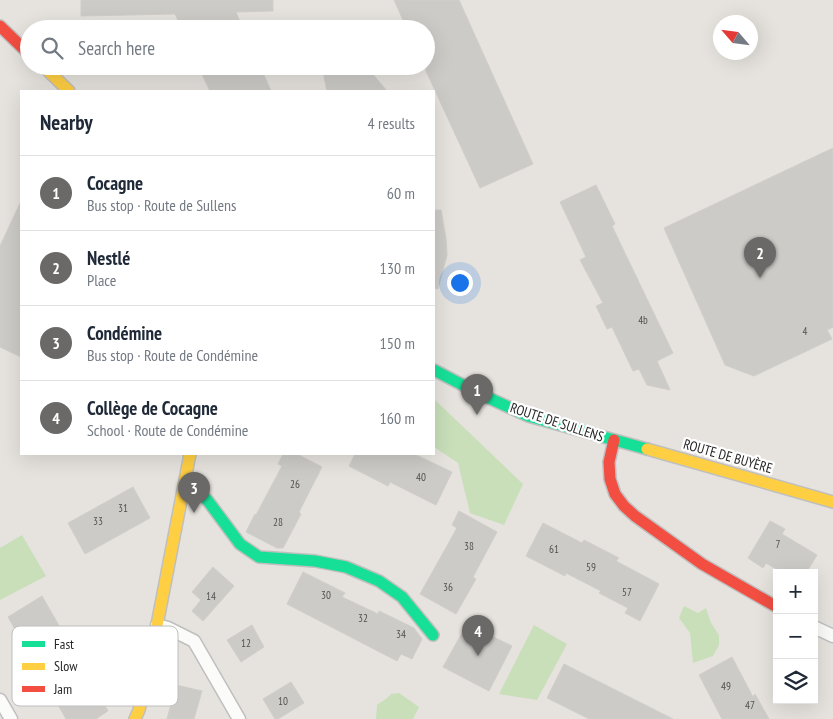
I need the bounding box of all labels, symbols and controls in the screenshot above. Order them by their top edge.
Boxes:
north arrow [713,15,758,60]
search box [20,20,435,75]
icon: search [38,34,66,62]
text: Search here [78,36,155,60]
text: Nearby [40,109,93,136]
text: 4 results [368,113,415,133]
text: Cocagne [87,171,143,195]
text: 1 [52,183,60,203]
text: 60 m [387,183,415,203]
text: Bus stop · Route de Sullens [87,195,236,215]
pin: 2 [744,237,776,278]
text: Nestlé [87,246,130,270]
text: 2 [52,258,60,278]
text: 130 m [380,258,415,278]
text: Place [87,270,116,290]
your location [447,270,473,296]
house number: 4b [638,313,648,327]
text: Condémine [87,321,162,345]
house number: 4 [803,324,808,338]
text: 3 [52,333,60,353]
text: 150 m [380,333,415,353]
text: Bus stop · Route de Condémine [87,345,258,365]
pin: 1 [461,374,493,415]
text: Collège de Cocagne [87,396,218,420]
street label: ROUTE DE SULLENS [508,398,606,446]
text: 4 [52,408,60,428]
text: 160 m [380,408,415,428]
text: School · Route de Condémine [87,420,248,440]
street label: ROUTE DE BUYÈRE [681,435,775,477]
house number: 40 [416,470,426,484]
pin: 3 [178,472,210,513]
house number: 26 [290,477,300,491]
house number: 31 [118,501,128,515]
house number: 33 [93,514,103,528]
house number: 28 [273,515,283,529]
house number: 7 [776,537,781,551]
house number: 38 [464,539,474,553]
house number: 61 [549,542,559,556]
house number: 59 [586,560,596,574]
map controls [773,569,818,704]
button: + [773,569,818,614]
house number: 36 [443,580,453,594]
house number: 57 [622,585,632,599]
house number: 30 [321,588,331,602]
house number: 14 [206,589,216,603]
house number: 32 [358,611,368,625]
button: − [773,614,818,659]
pin: 4 [462,615,494,656]
legend [12,626,178,706]
house number: 34 [396,627,406,641]
text: Fast [54,635,74,653]
house number: 12 [241,636,251,650]
text: Slow [54,657,78,675]
button: layers [773,659,818,704]
house number: 49 [721,679,731,693]
text: Jam [53,680,72,698]
house number: 10 [278,694,288,708]
house number: 47 [745,698,755,712]

